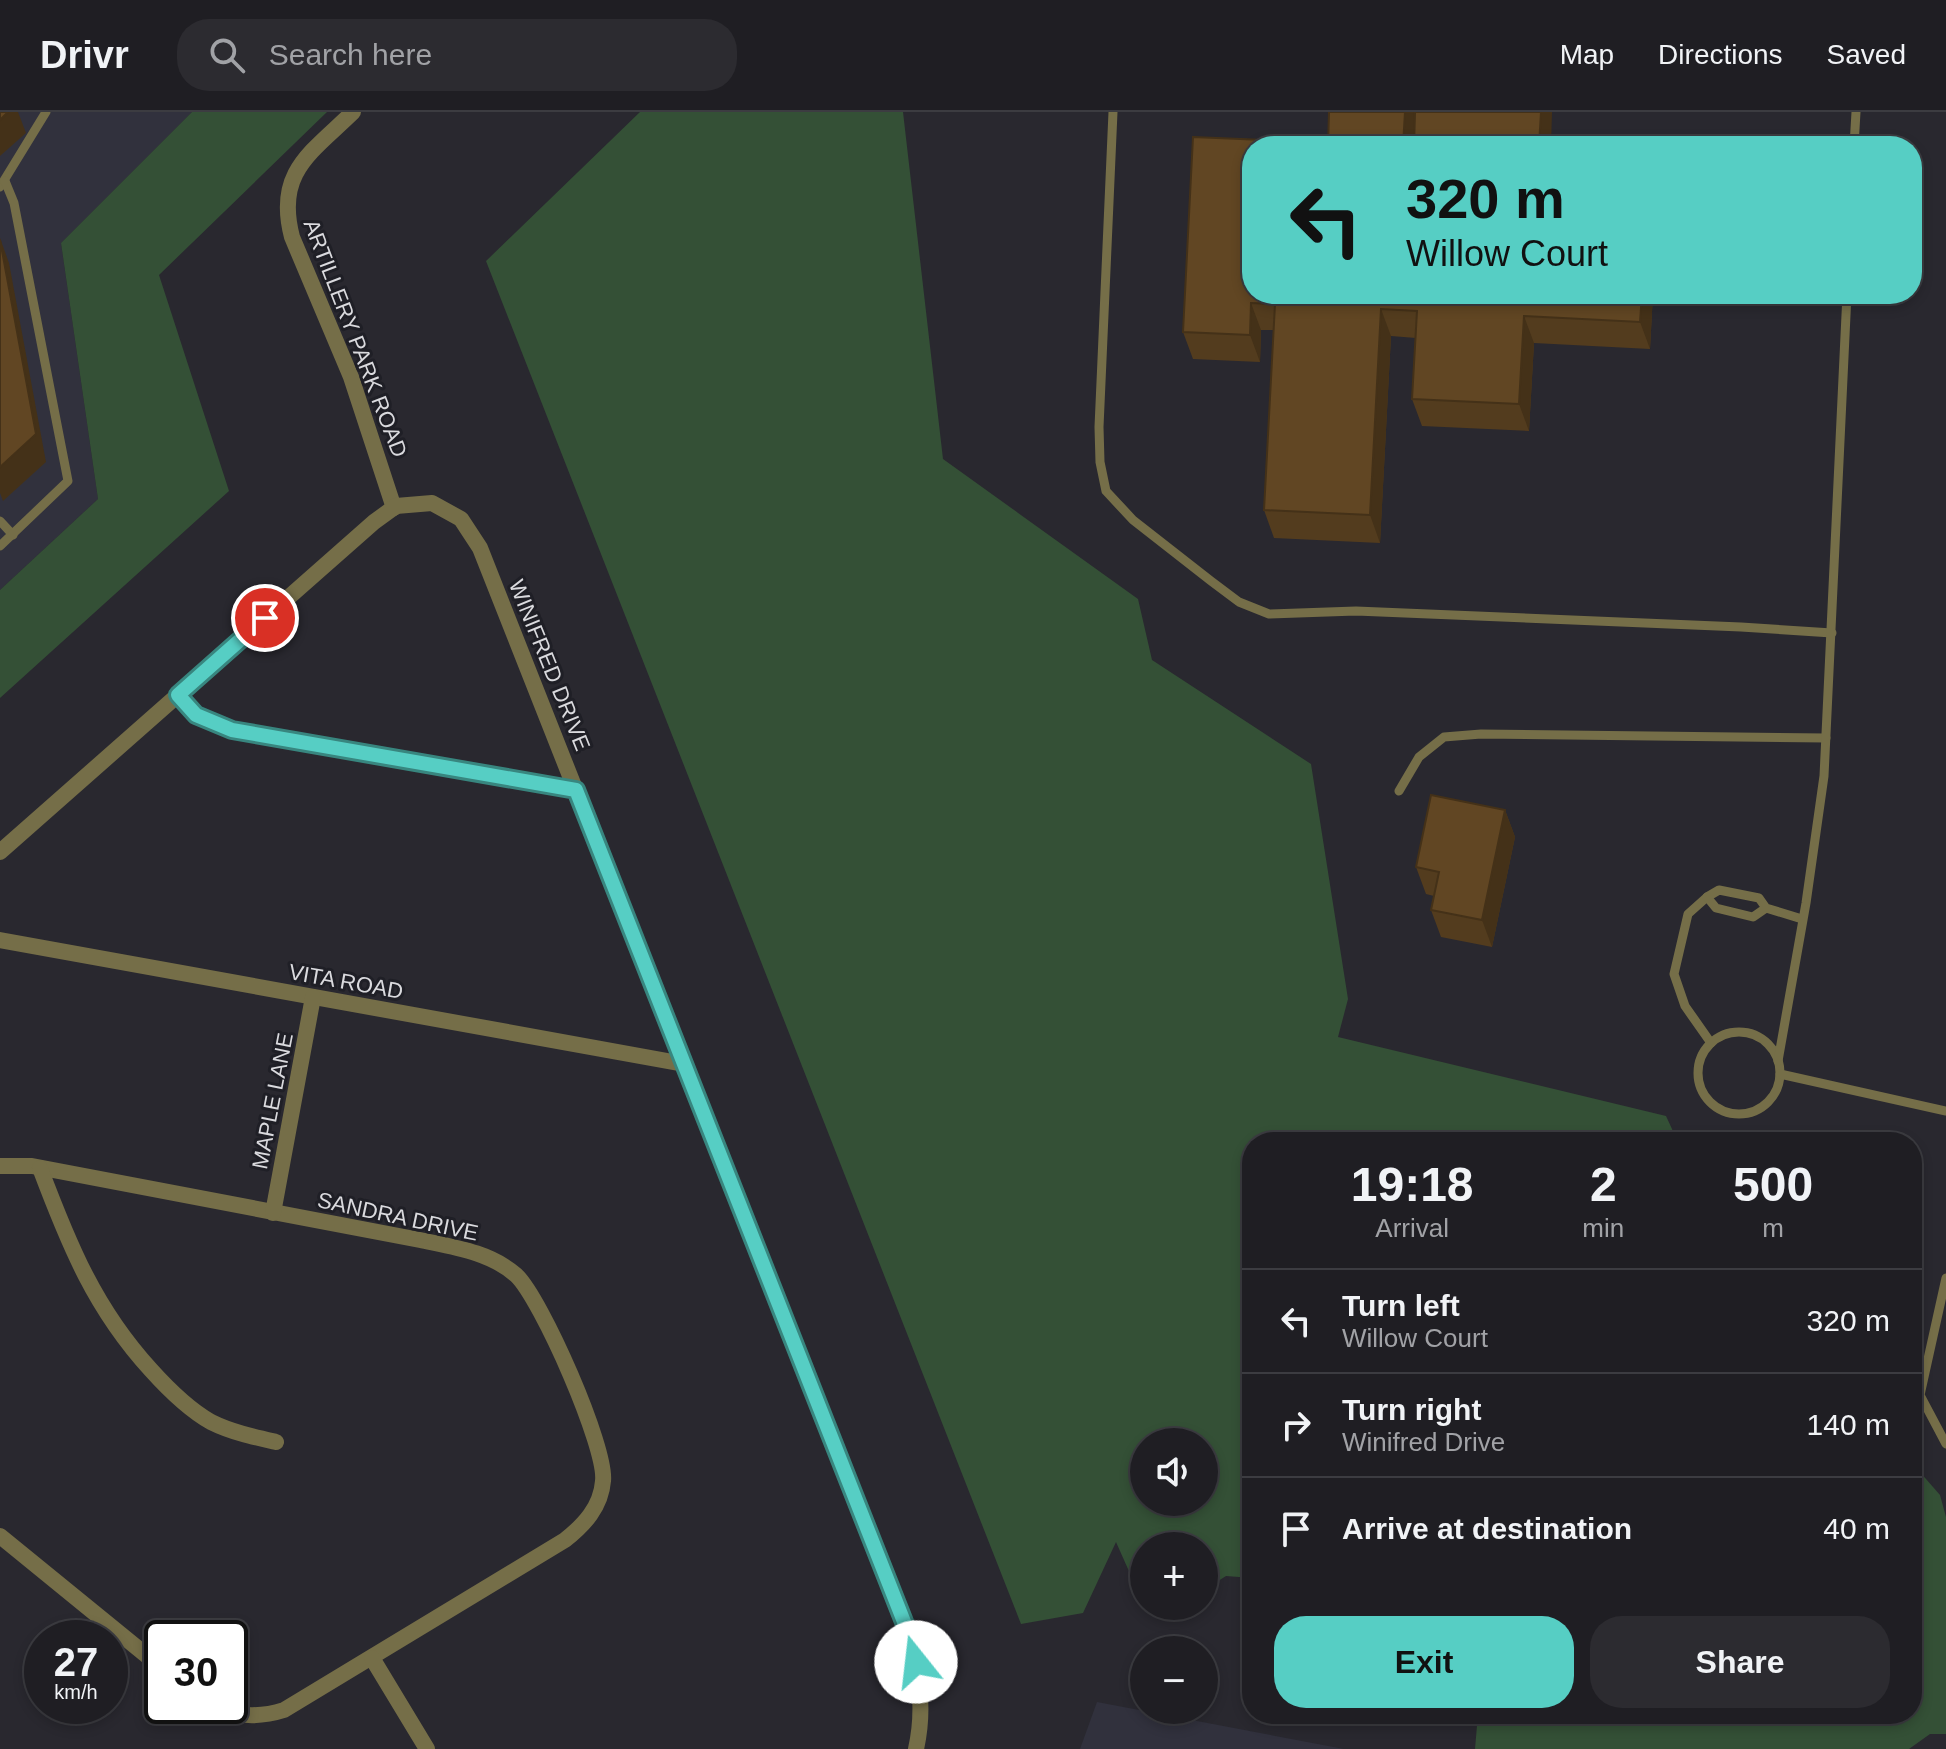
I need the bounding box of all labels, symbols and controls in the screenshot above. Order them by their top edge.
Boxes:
search box [177,19,737,91]
icon: search [205,33,249,77]
text: Drivr [40,34,129,76]
text: Search here [269,38,432,71]
text: Map [1560,39,1614,70]
text: Directions [1658,39,1783,70]
text: Saved [1827,39,1906,70]
text: 320 m [1406,167,1565,230]
icon: left [1274,168,1378,272]
street label: ARTILLERY PARK ROAD [299,216,412,461]
text: Willow Court [1406,233,1608,274]
street label: WINIFRED DRIVE [504,576,595,754]
pin [231,584,299,652]
icon: arrive [243,596,287,640]
street label: VITA ROAD [287,959,405,1004]
street label: MAPLE LANE [247,1031,298,1171]
text: 19:18 [1351,1158,1474,1211]
text: 2 [1590,1158,1617,1211]
text: 500 [1733,1158,1813,1211]
street label: SANDRA DRIVE [315,1187,481,1246]
text: Arrival [1375,1213,1449,1243]
text: min [1582,1213,1624,1243]
text: m [1762,1213,1784,1243]
text: Turn left [1342,1289,1460,1322]
icon: left [1274,1299,1318,1343]
text: 320 m [1807,1304,1890,1337]
text: Willow Court [1342,1323,1488,1353]
text: Turn right [1342,1393,1481,1426]
icon: right [1274,1403,1318,1447]
text: 140 m [1807,1408,1890,1441]
text: Winifred Drive [1342,1427,1505,1457]
map controls [1130,1428,1218,1724]
button: sound [1130,1428,1218,1516]
icon: arrive [1274,1507,1318,1551]
text: Arrive at destination [1342,1512,1632,1545]
text: 40 m [1823,1512,1890,1545]
button: + [1130,1532,1218,1620]
button: Exit [1274,1616,1574,1708]
button: Share [1590,1616,1890,1708]
speed limit sign: 30 [144,1620,248,1724]
position arrow [874,1620,958,1704]
button: − [1130,1636,1218,1724]
text: 27 [54,1640,98,1684]
text: km/h [54,1681,98,1703]

